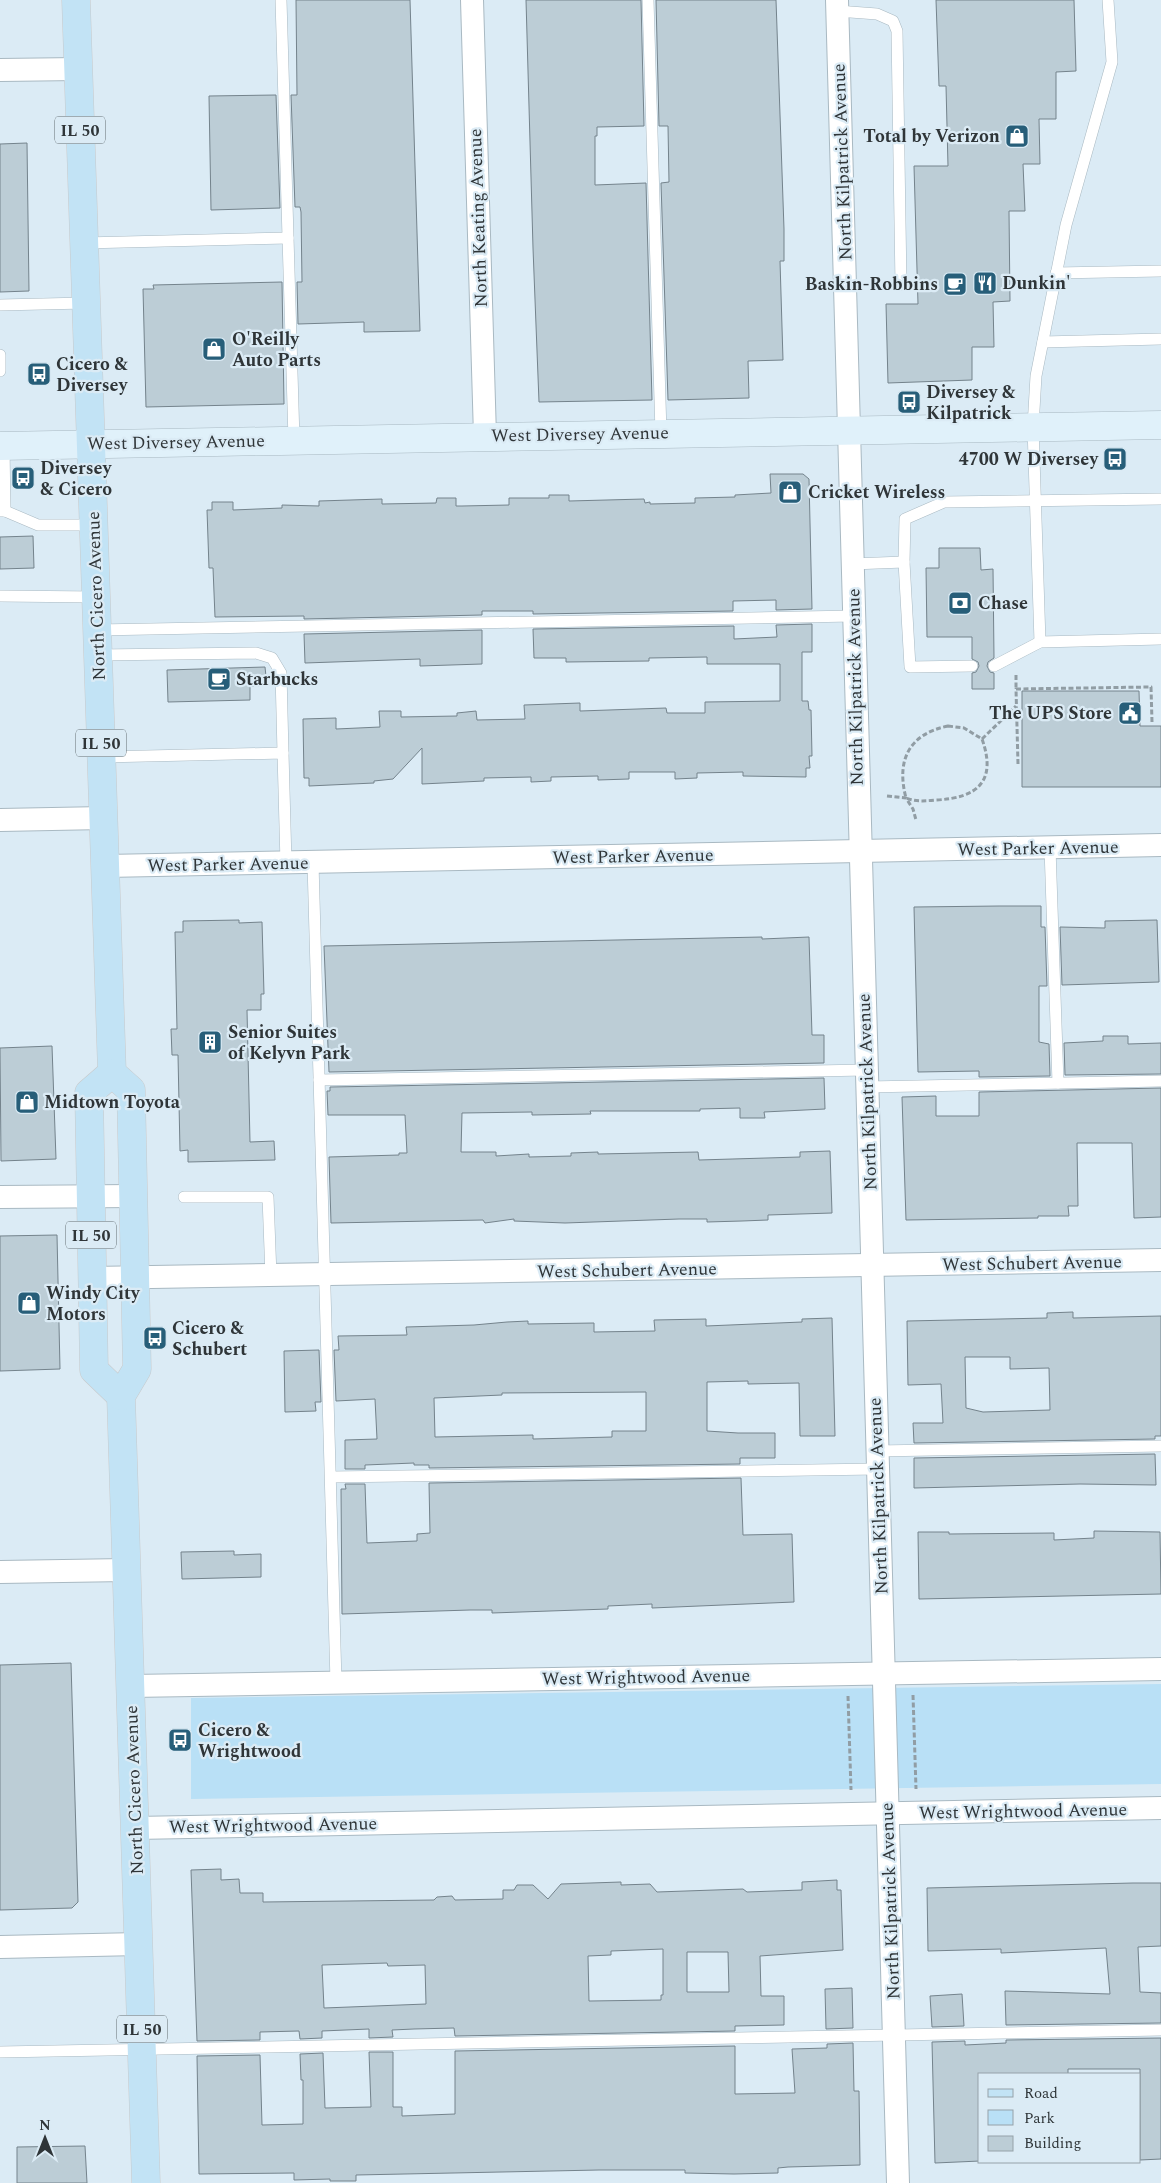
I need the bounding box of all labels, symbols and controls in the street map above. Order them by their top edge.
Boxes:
street label: North Kilpatrick Avenue [826,63,859,261]
road number: IL 50 [55,116,105,144]
place label: Total by Verizon [863,123,1000,150]
shop icon: Total by Verizon [1004,123,1030,149]
street label: North Keating Avenue [462,128,495,308]
restaurant icon: Dunkin' [972,270,998,296]
place label: Dunkin' [1002,270,1071,297]
place label: Baskin-Robbins [805,271,938,298]
cafe icon: Baskin-Robbins [942,271,968,297]
place label: O'Reilly Auto Parts [232,326,321,374]
shop icon: O'Reilly Auto Parts [201,336,227,362]
place label: Cicero & Diversey [56,351,129,399]
bus stop icon: Cicero & Diversey [26,361,52,387]
place label: Diversey & Kilpatrick [926,379,1016,427]
bus stop icon: Diversey & Kilpatrick [896,389,922,415]
street label: West Diversey Avenue [491,419,669,450]
street label: West Diversey Avenue [87,427,265,458]
place label: 4700 W Diversey [959,446,1099,473]
bus stop icon: 4700 W Diversey [1102,446,1128,472]
place label: Diversey & Cicero [40,455,113,503]
bus stop icon: Diversey & Cicero [10,465,36,491]
shop icon: Cricket Wireless [777,479,803,505]
place label: Cricket Wireless [808,479,945,506]
street label: North Cicero Avenue [80,511,113,681]
street label: North Kilpatrick Avenue [840,588,871,786]
bank icon: Chase [947,590,973,616]
place label: Chase [978,590,1028,617]
cafe icon: Starbucks [206,666,232,692]
place label: Starbucks [236,666,318,693]
place label: The UPS Store [989,700,1112,727]
public building icon: The UPS Store [1117,700,1143,726]
road number: IL 50 [76,730,126,756]
street label: West Parker Avenue [957,834,1119,863]
street label: West Parker Avenue [552,842,714,871]
street label: West Parker Avenue [147,850,309,879]
street label: North Kilpatrick Avenue [851,993,884,1191]
place label: Senior Suites of Kelyvn Park [228,1019,351,1067]
building icon: Senior Suites of Kelyvn Park [197,1029,223,1055]
shop icon: Midtown Toyota [14,1089,40,1115]
place label: Midtown Toyota [44,1089,181,1116]
road number: IL 50 [66,1222,116,1248]
street label: West Schubert Avenue [942,1248,1122,1279]
street label: West Schubert Avenue [537,1255,717,1286]
place label: Windy City Motors [46,1280,141,1328]
shop icon: Windy City Motors [16,1290,42,1316]
place label: Cicero & Schubert [172,1315,247,1363]
bus stop icon: Cicero & Schubert [142,1325,168,1351]
street label: North Kilpatrick Avenue [862,1397,895,1595]
street label: West Wrightwood Avenue [542,1662,750,1693]
street label: North Cicero Avenue [118,1705,151,1875]
place label: Cicero & Wrightwood [198,1717,302,1765]
bus stop icon: Cicero & Wrightwood [167,1727,193,1753]
street label: West Wrightwood Avenue [919,1796,1127,1827]
street label: North Kilpatrick Avenue [874,1802,907,2000]
street label: West Wrightwood Avenue [169,1810,377,1841]
road number: IL 50 [117,2016,167,2042]
legend [978,2073,1141,2163]
text: Road [1024,2082,1058,2105]
text: Park [1024,2107,1055,2130]
north arrow [20,2113,70,2163]
text: N [39,2115,51,2136]
text: Building [1024,2132,1081,2155]

